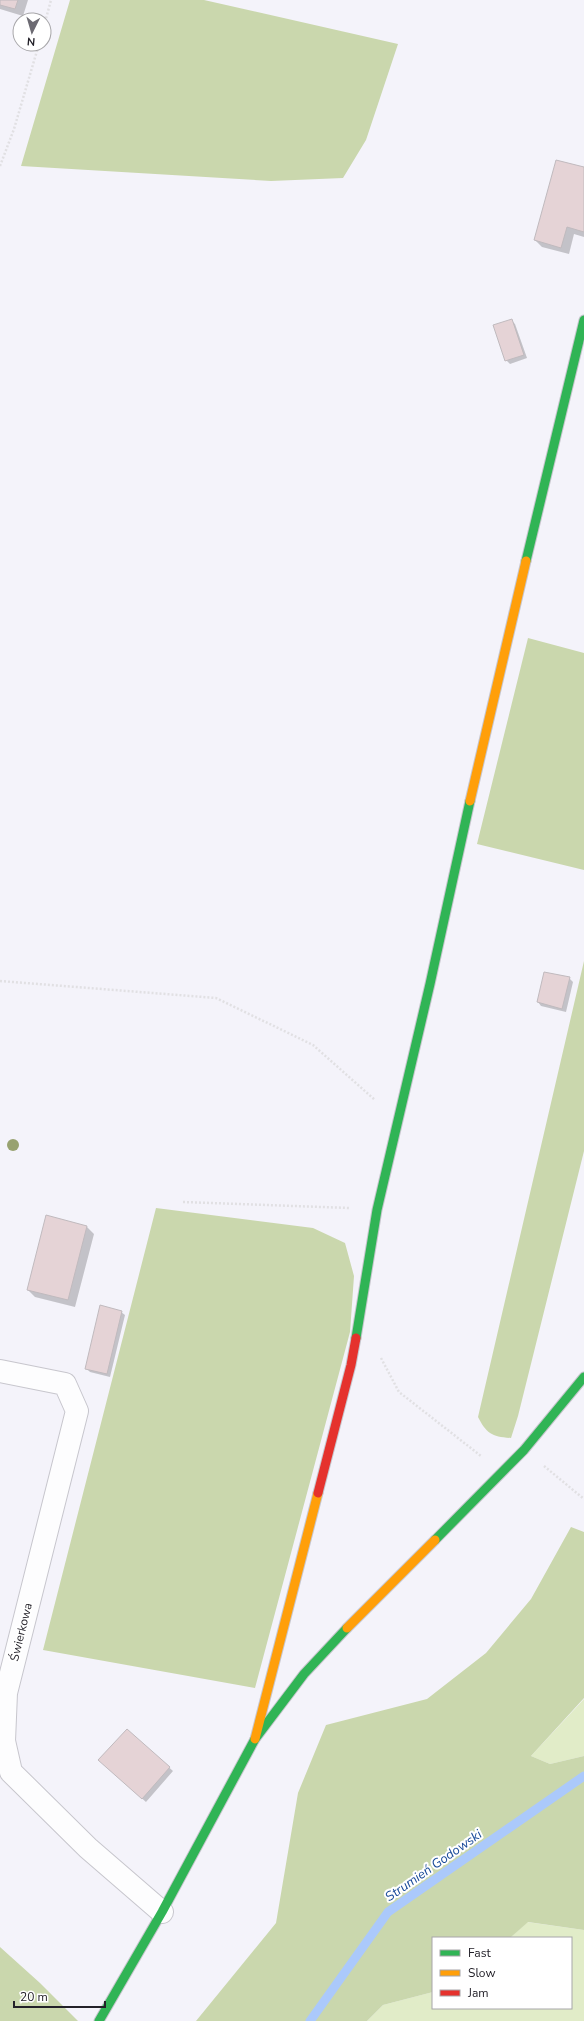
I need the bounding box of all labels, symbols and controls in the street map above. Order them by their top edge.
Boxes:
north arrow [12,12,52,52]
text: N [26,34,36,49]
street label: Świerkowa [6,1601,36,1663]
water label: Strumień Godowski [382,1825,486,1906]
legend [432,1937,572,2009]
text: Fast [468,1945,491,1961]
text: Slow [468,1965,496,1981]
scale bar [14,1983,105,2009]
text: Jam [467,1985,489,2001]
text: 20 m [20,1989,48,2005]

